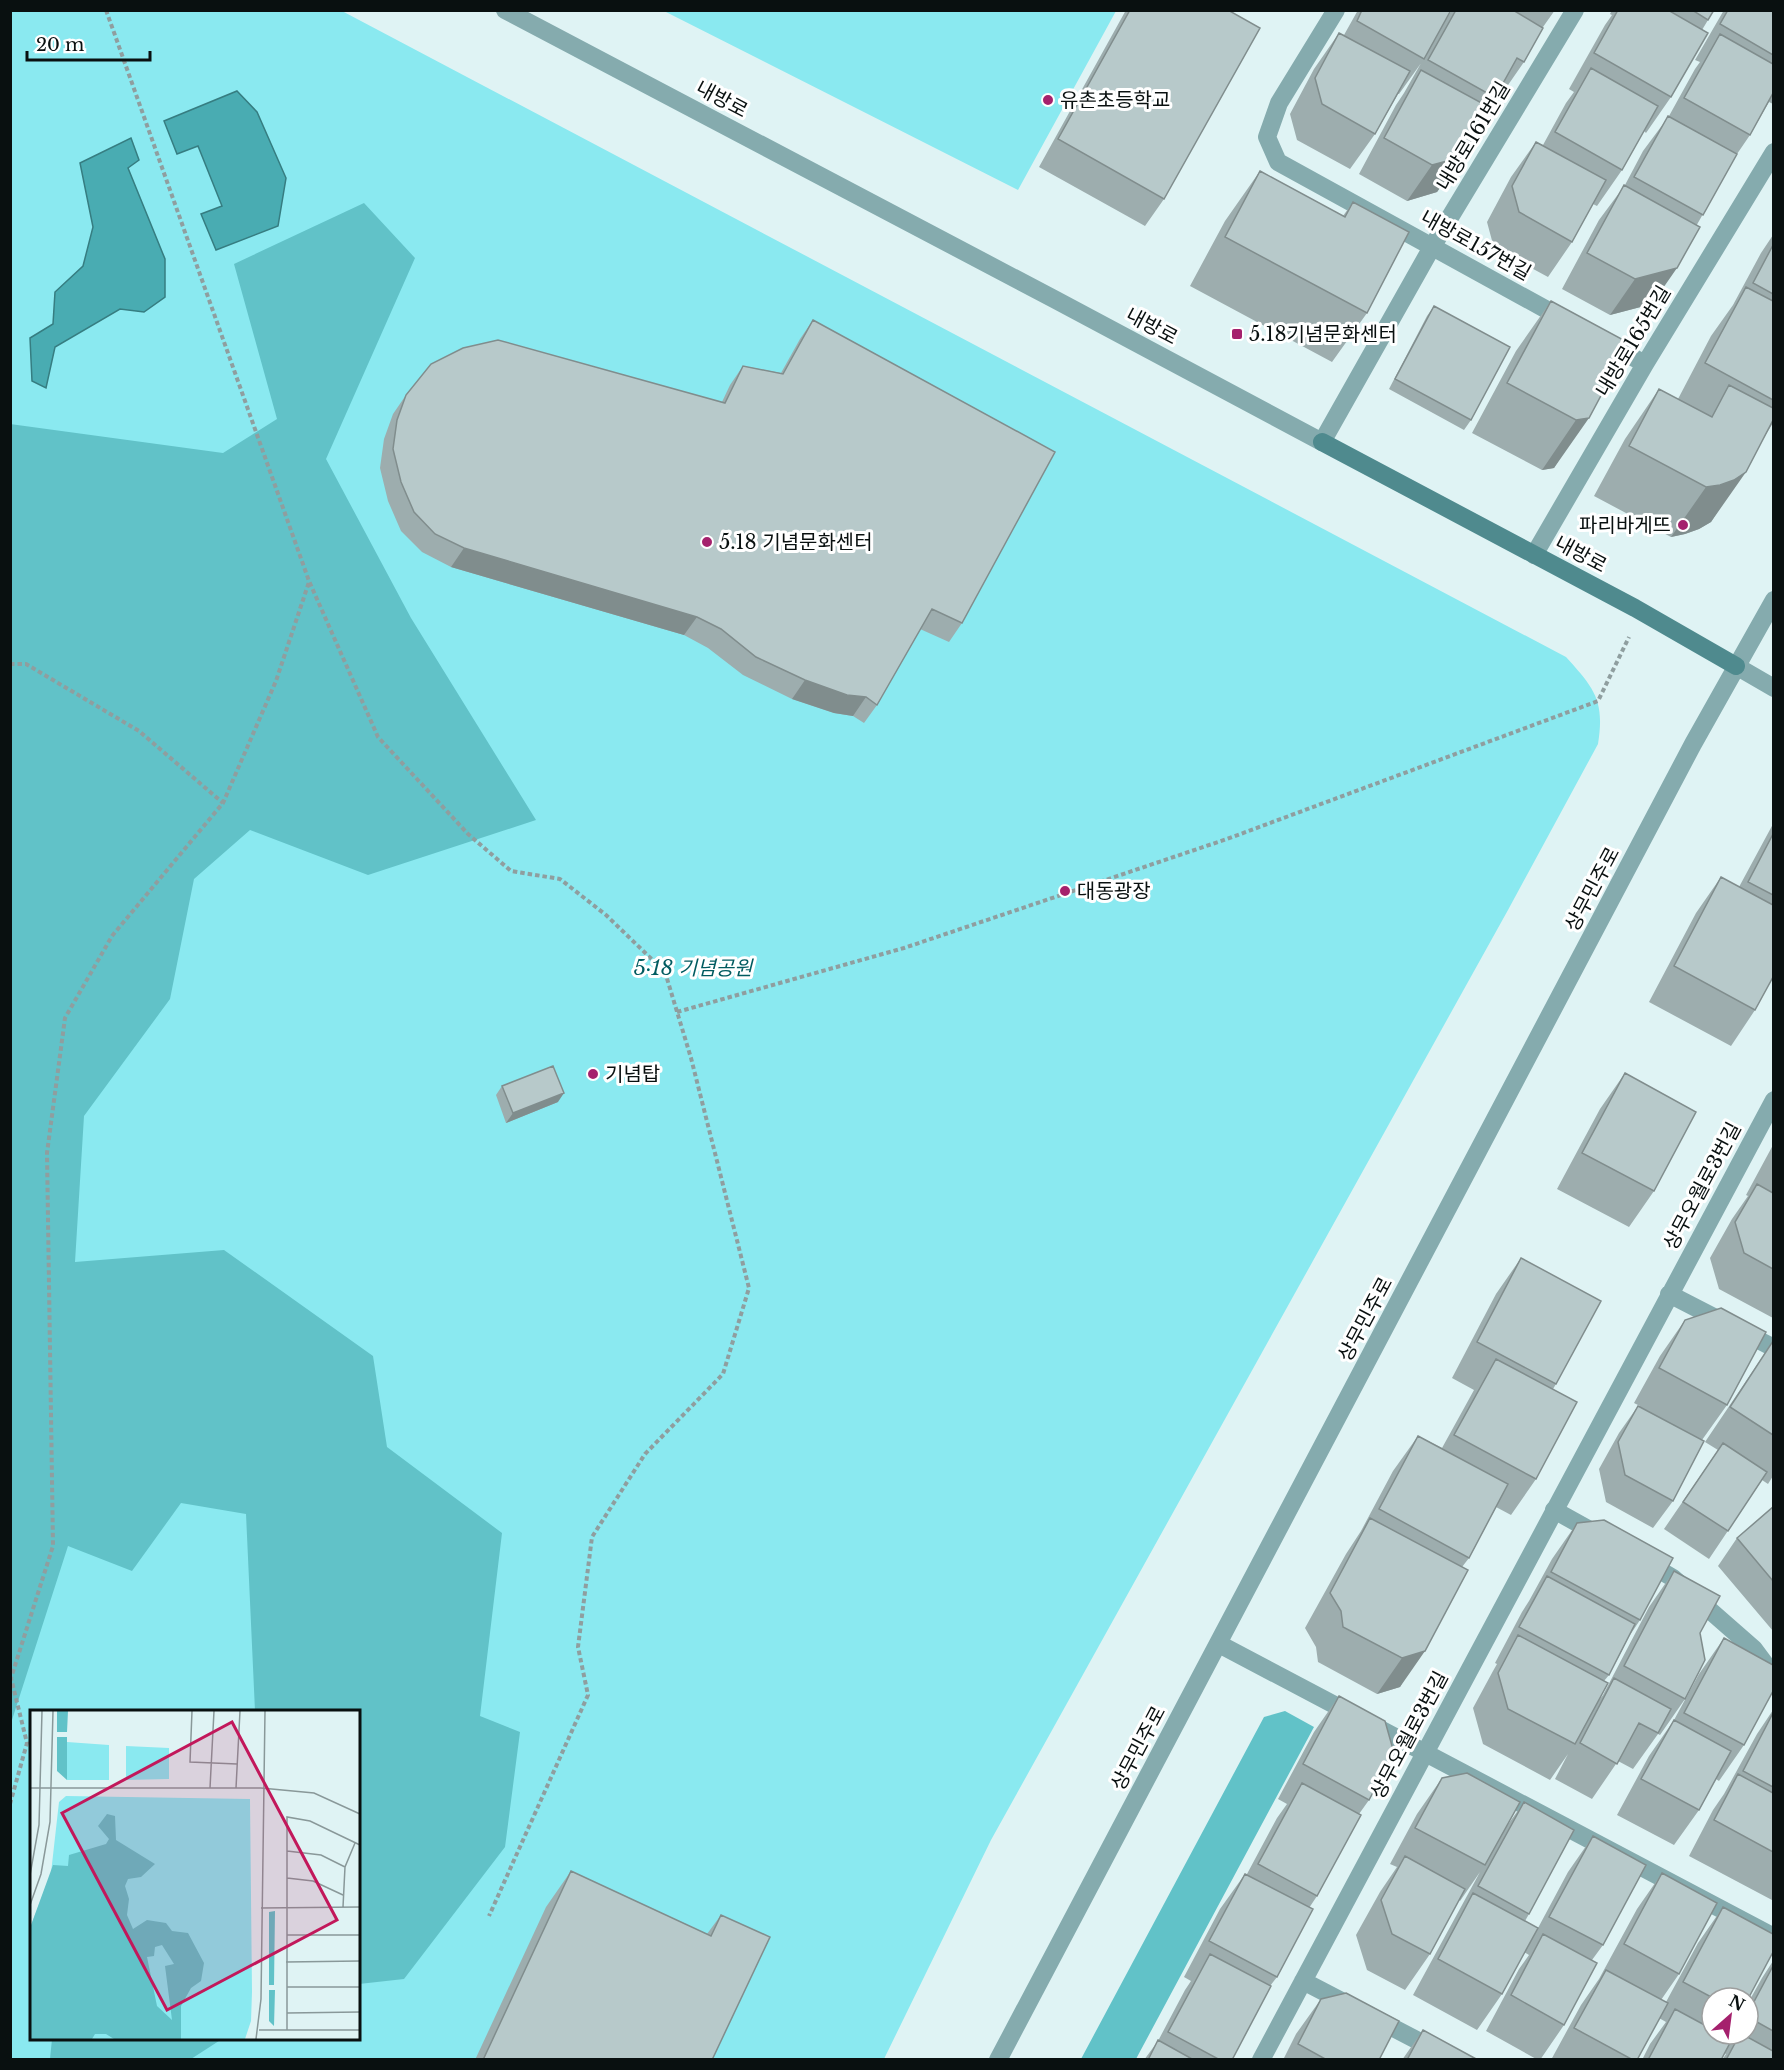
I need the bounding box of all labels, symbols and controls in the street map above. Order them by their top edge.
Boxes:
scale bar [27,24,150,62]
text: 20 m [36,34,84,56]
street label: 내방로 [692,75,752,123]
street label: 내방로161번길 [1431,77,1515,195]
place label: 유촌초등학교 [1060,88,1170,112]
marker: 유촌초등학교 [1041,93,1055,107]
street label: 내방로157번길 [1417,205,1535,285]
street label: 내방로165번길 [1590,281,1676,401]
street label: 내방로 [1122,302,1182,350]
place label: 5.18기념문화센터 [1249,322,1397,346]
marker: 5.18기념문화센터 [1230,327,1244,341]
place label: 파리바게뜨 [1579,513,1671,537]
marker: 파리바게뜨 [1676,518,1690,532]
place label: 5.18 기념문화센터 [719,530,873,554]
street label: 내방로 [1551,530,1611,578]
marker: 5.18 기념문화센터 [700,535,714,549]
street label: 상무민주로 [1560,843,1624,935]
place label: 대동광장 [1077,879,1151,903]
marker: 대동광장 [1058,884,1072,898]
park label: 5·18 기념공원 [634,956,754,980]
place label: 기념탑 [605,1062,660,1086]
marker: 기념탑 [586,1067,600,1081]
street label: 상무오월로3번길 [1658,1118,1746,1254]
street label: 상무민주로 [1333,1273,1397,1365]
street label: 상무오월로3번길 [1365,1667,1453,1803]
street label: 상무민주로 [1106,1702,1170,1794]
inset map [30,1710,360,2040]
north arrow [1700,1986,1760,2046]
text: N [1726,1990,1748,2015]

